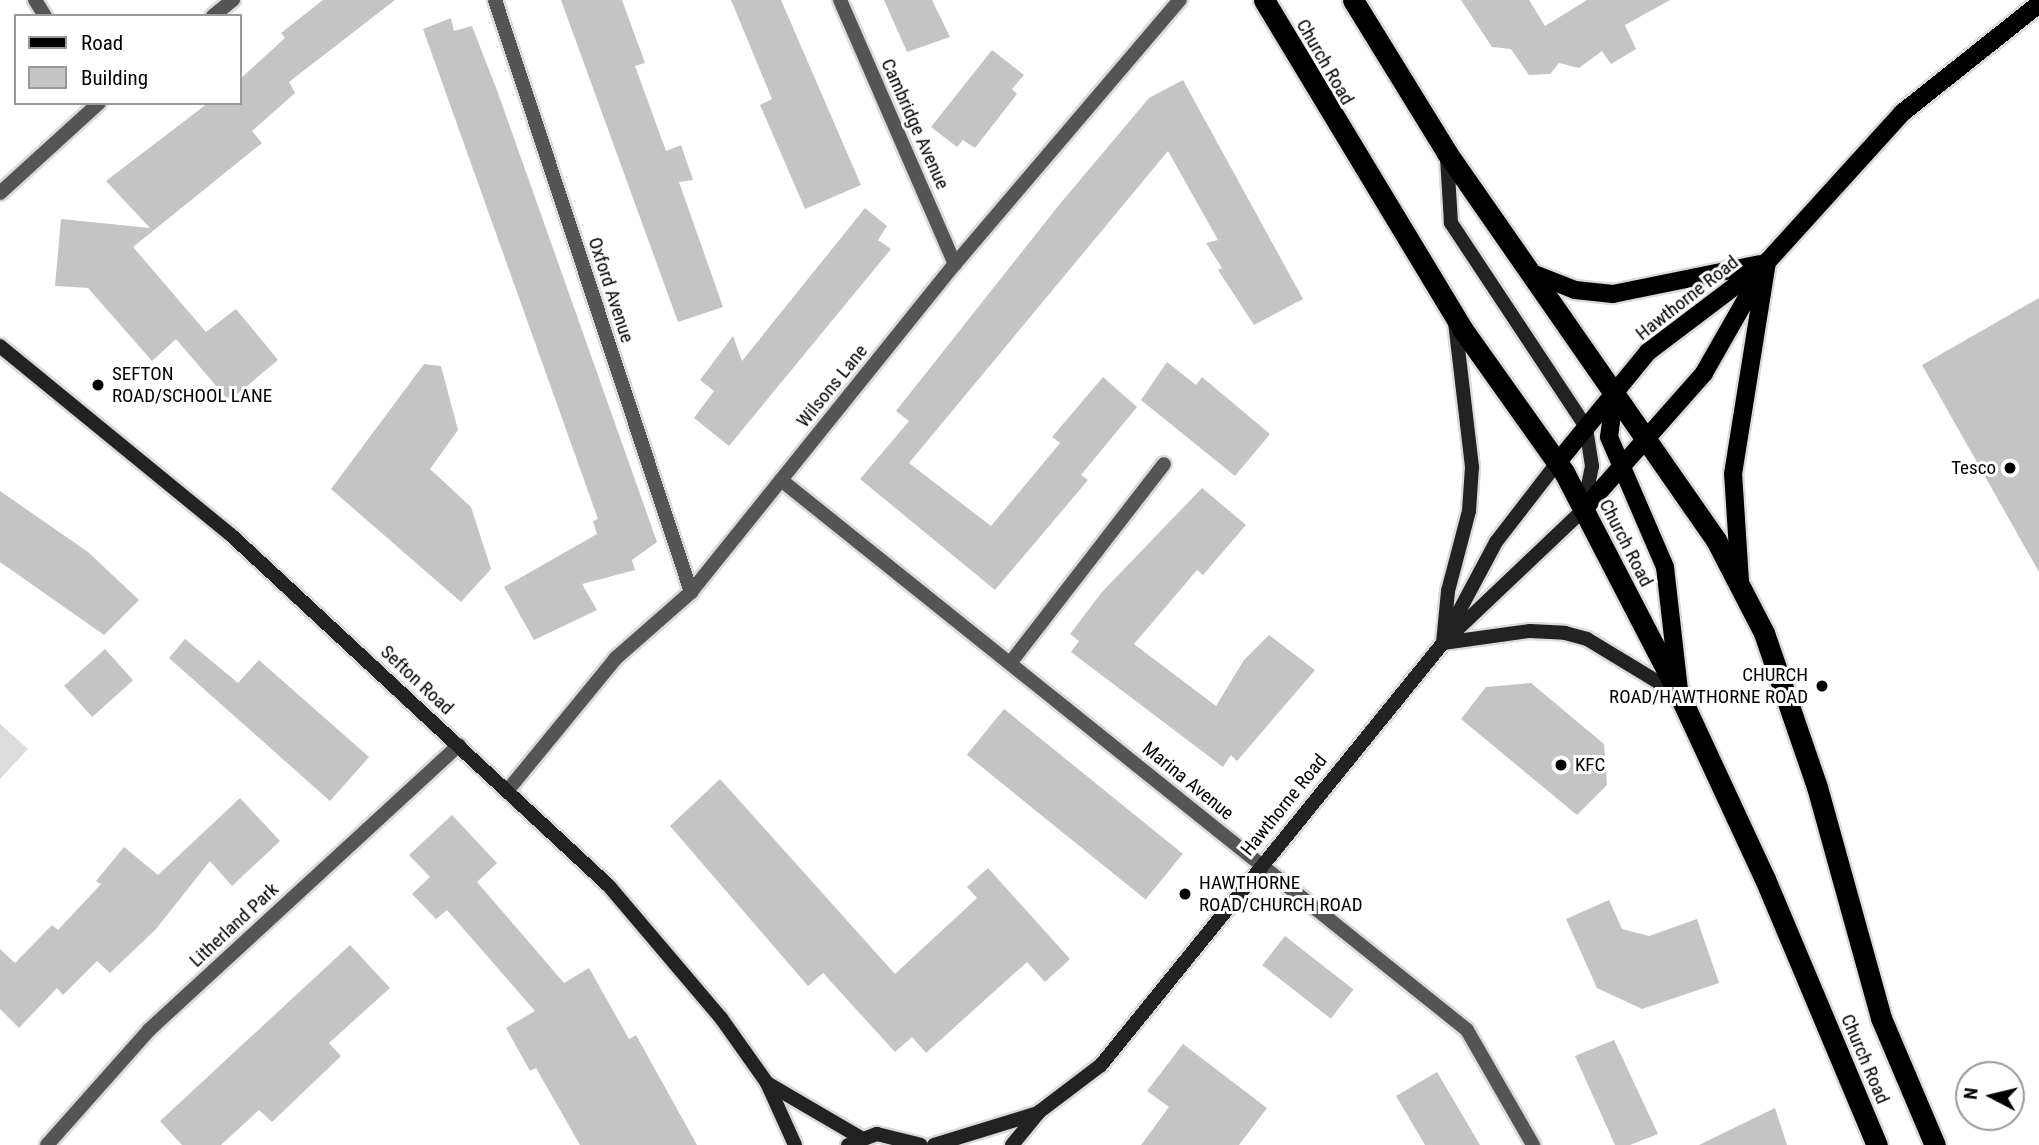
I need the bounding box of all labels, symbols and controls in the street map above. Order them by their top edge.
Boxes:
legend [14,14,242,105]
street label: Church Road [1291,15,1359,109]
text: Road [81,31,123,55]
street label: Cambridge Avenue [876,55,954,193]
text: Building [81,66,148,90]
street label: Oxford Avenue [583,234,639,346]
street label: Hawthorne Road [1631,251,1743,345]
street label: Wilsons Lane [792,340,872,432]
place label: SEFTON ROAD/SCHOOL LANE [112,363,272,407]
marker: SEFTON ROAD/SCHOOL LANE [90,377,106,393]
place label: Tesco [1951,457,1996,479]
marker: Tesco [2002,460,2018,476]
street label: Church Road [1594,495,1658,591]
street label: Sefton Road [376,640,458,720]
place label: CHURCH ROAD/HAWTHORNE ROAD [1609,664,1808,708]
marker: CHURCH ROAD/HAWTHORNE ROAD [1814,678,1830,694]
street label: Marina Avenue [1138,737,1238,825]
street label: Hawthorne Road [1236,750,1332,860]
place label: KFC [1575,754,1605,776]
marker: KFC [1553,757,1569,773]
place label: HAWTHORNE ROAD/CHURCH ROAD [1199,872,1362,916]
street label: Litherland Park [185,878,283,972]
marker: HAWTHORNE ROAD/CHURCH ROAD [1177,886,1193,902]
street label: Church Road [1836,1011,1894,1107]
north arrow [1955,1061,2025,1131]
text: N [1959,1086,1983,1101]

